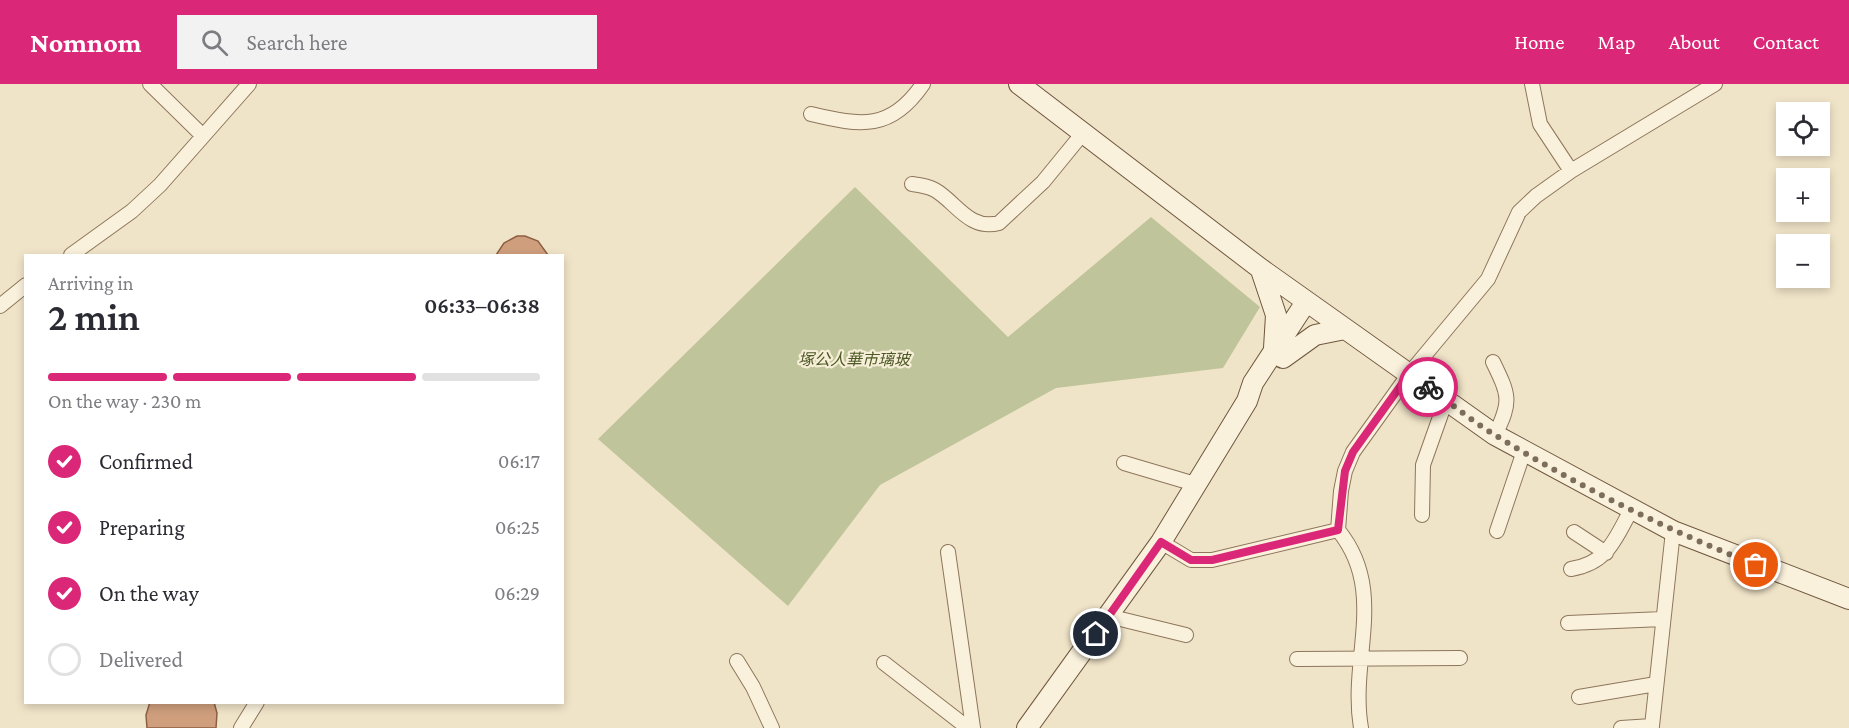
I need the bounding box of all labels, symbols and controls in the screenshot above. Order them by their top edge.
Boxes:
search box [177,15,597,69]
icon: search [198,26,231,59]
text: Nomnom [30,27,141,58]
text: Search here [246,30,347,55]
text: Home [1514,30,1564,54]
text: Map [1597,30,1636,54]
text: About [1669,30,1720,54]
text: Contact [1753,30,1819,54]
map controls [1776,102,1830,288]
button: locate [1776,102,1830,156]
button: + [1776,168,1830,222]
button: − [1776,234,1830,288]
text: Arriving in [48,272,133,294]
text: 06:33–06:38 [424,293,540,318]
text: 2 min [48,295,140,338]
park label: 塚公人華市璃玻 [798,351,912,368]
courier [1398,357,1458,417]
icon: bike [1412,371,1445,404]
text: On the way · 230 m [48,390,201,412]
icon: check [48,445,81,478]
text: Confirmed [99,449,193,474]
text: 06:17 [498,450,540,472]
icon: check [48,511,81,544]
text: Preparing [99,515,185,540]
text: 06:25 [495,516,540,538]
pin [1730,539,1781,590]
icon: bag [1739,548,1772,581]
icon: check [48,577,81,610]
text: On the way [99,581,199,606]
text: 06:29 [494,582,540,604]
pin [1070,608,1121,659]
icon: home [1079,617,1112,650]
text: Delivered [99,647,183,672]

